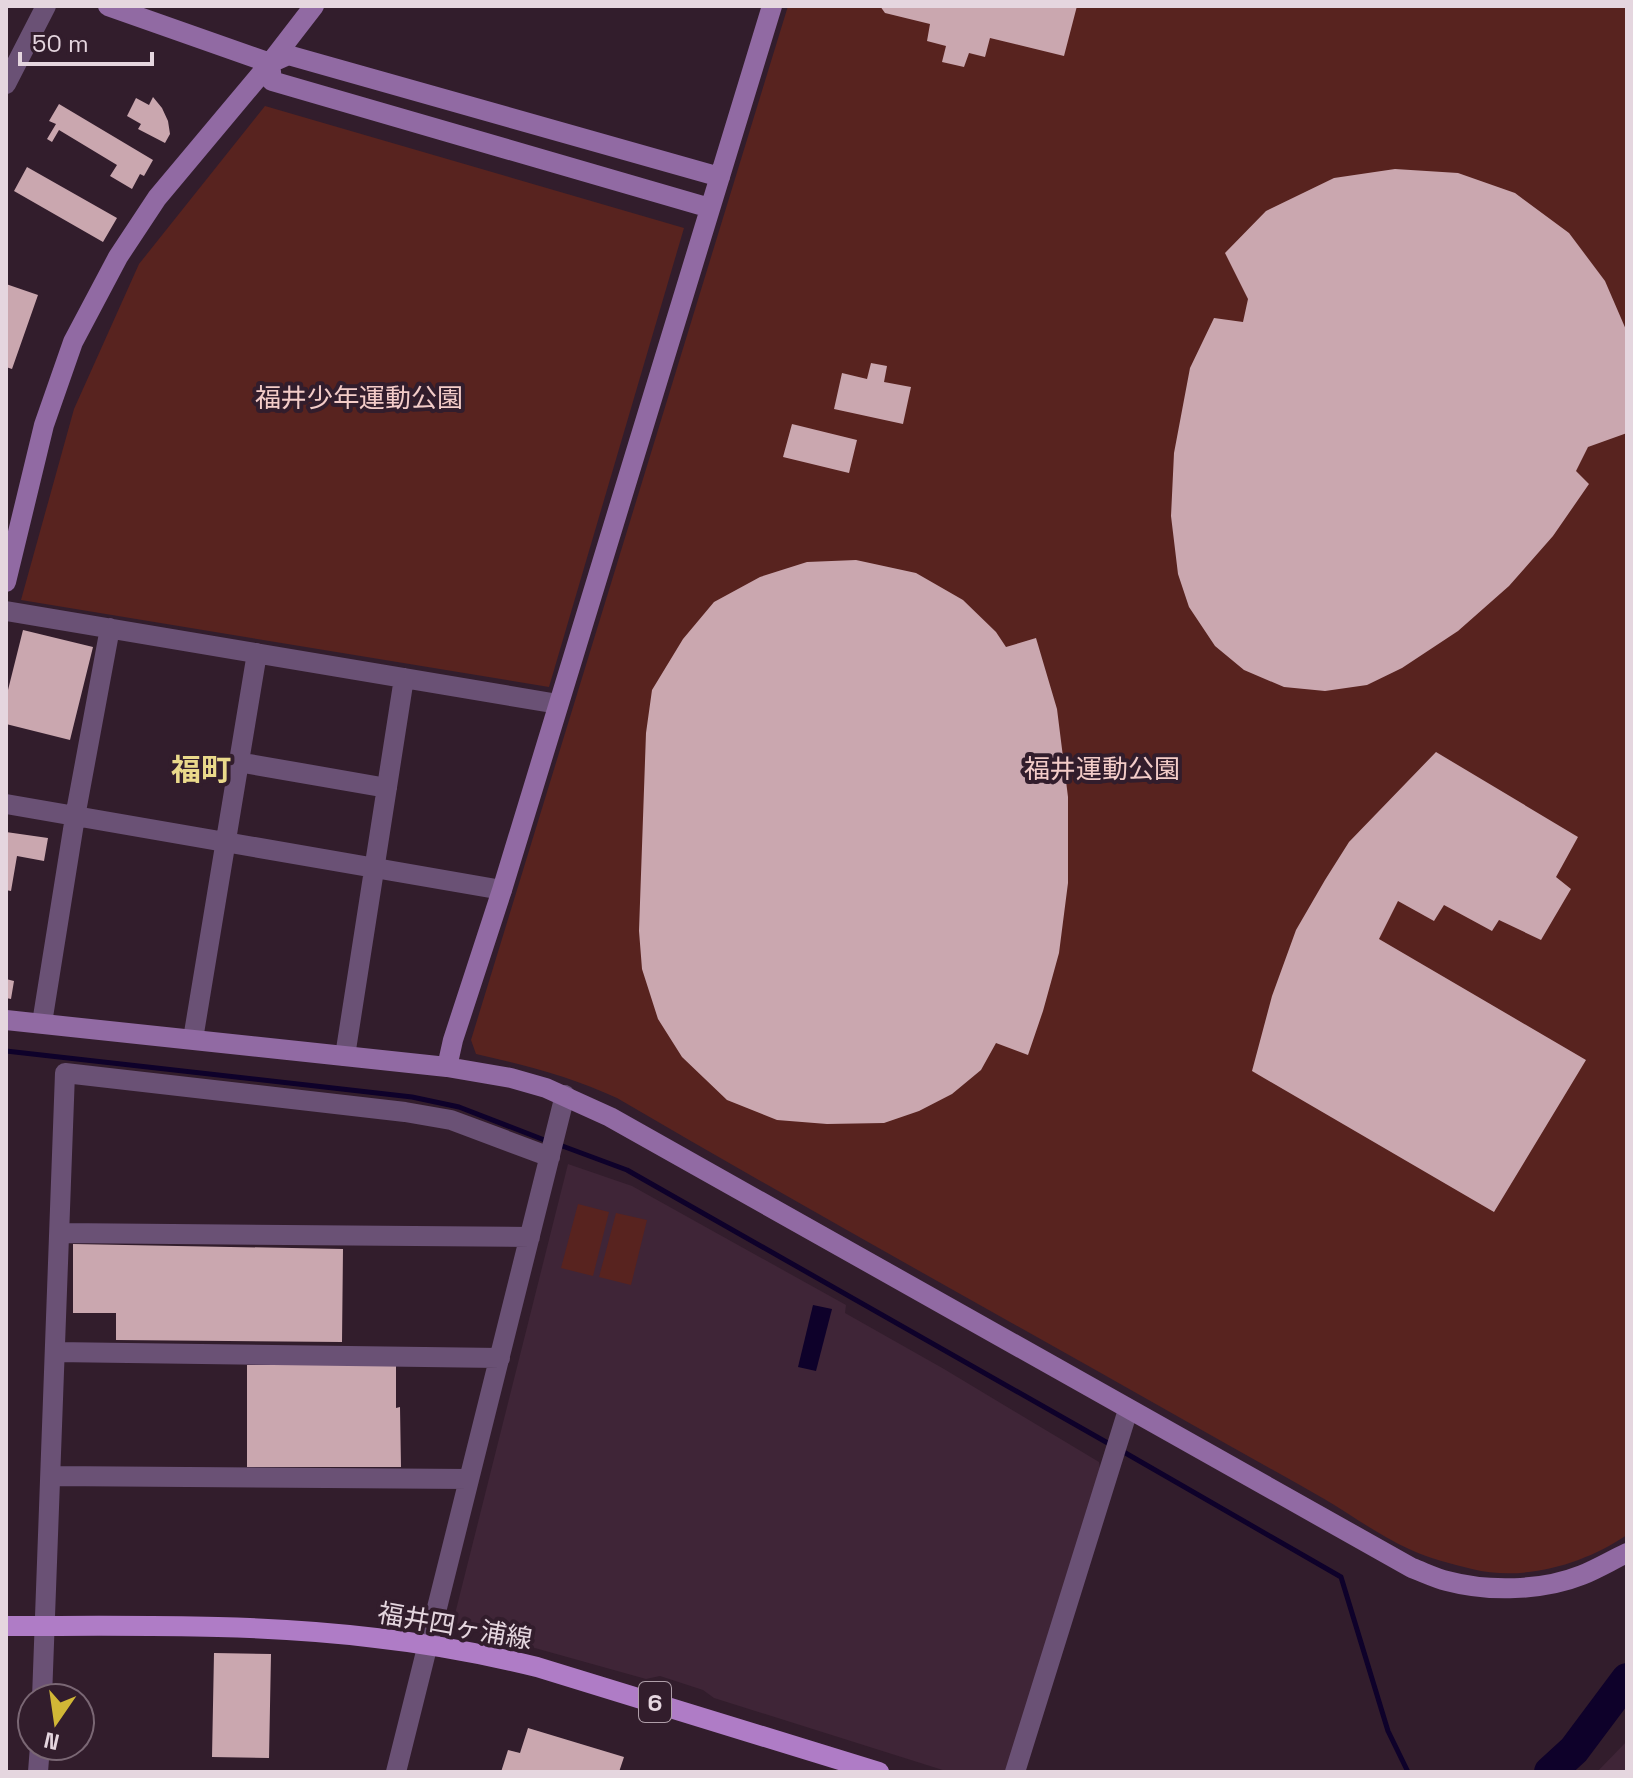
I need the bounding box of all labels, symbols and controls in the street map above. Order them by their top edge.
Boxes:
scale bar [20,16,152,66]
text: 50 m [32,28,89,59]
park label: 福井少年運動公園 [255,381,463,415]
district label: 福町 [171,750,231,789]
park label: 福井運動公園 [1024,752,1180,786]
street label: 福井四ヶ浦線 [375,1596,535,1656]
north arrow [16,1682,96,1762]
road number: 6 [639,1682,671,1722]
text: N [41,1726,62,1757]

